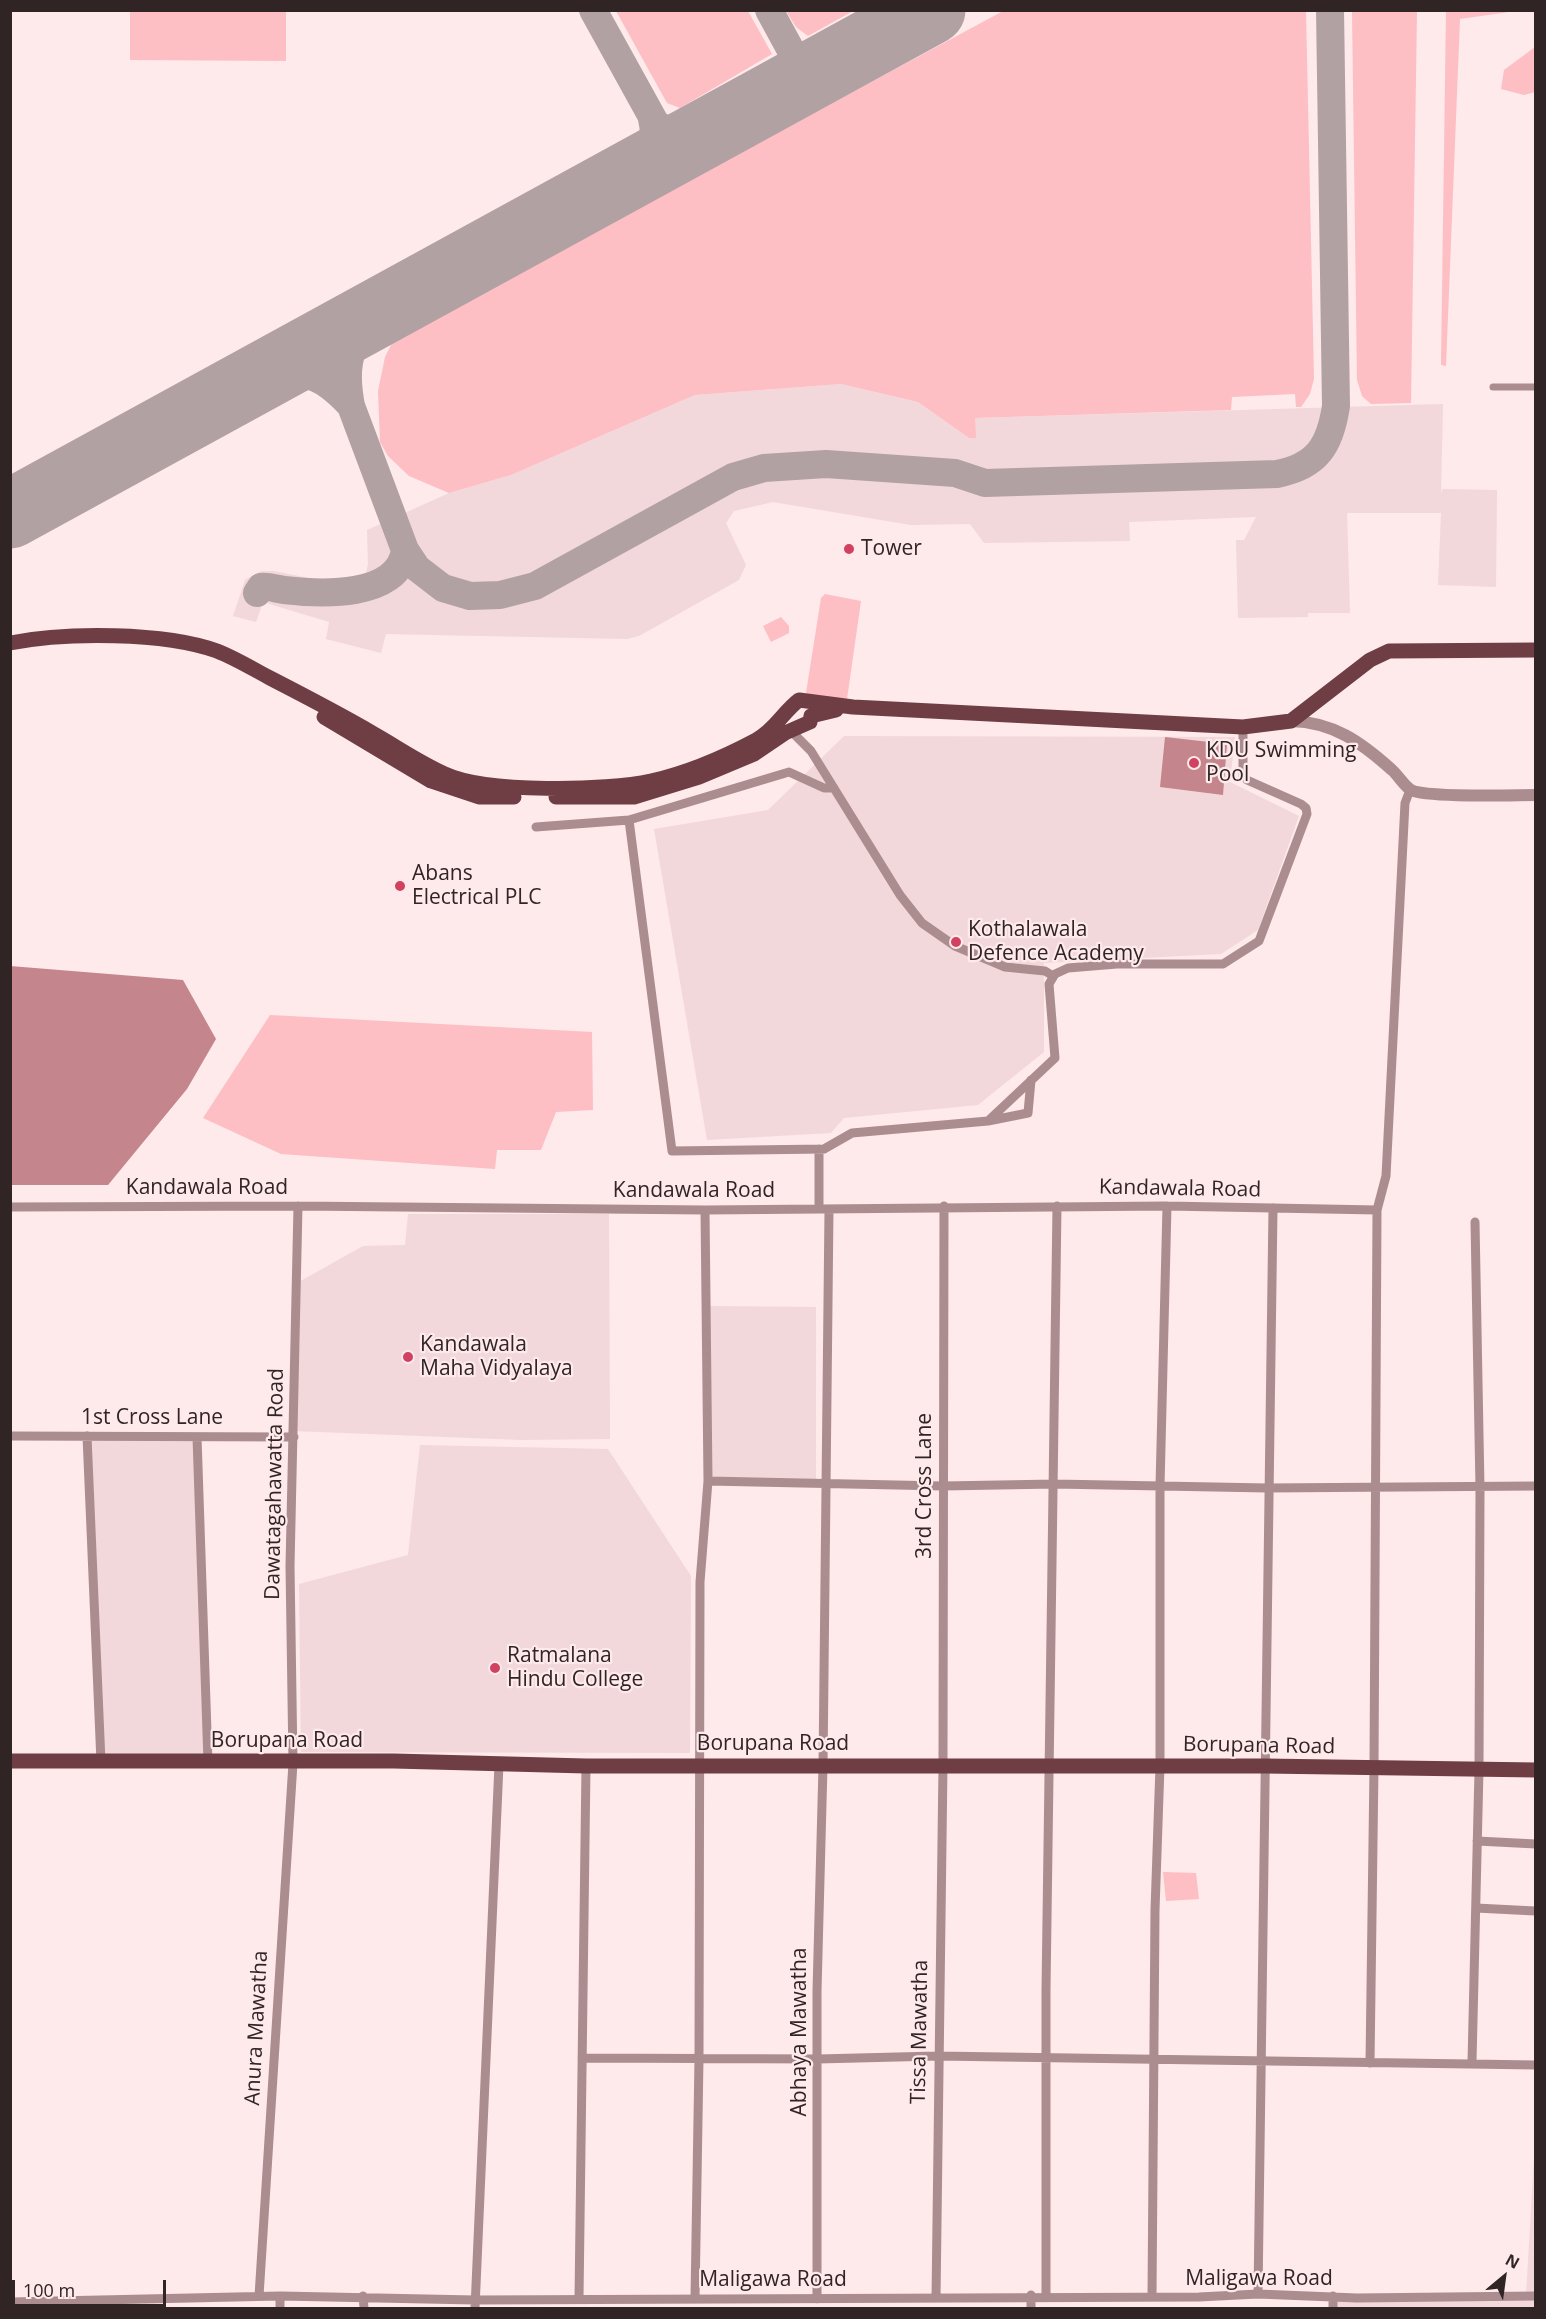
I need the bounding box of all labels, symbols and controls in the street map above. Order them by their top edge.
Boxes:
place label: Tower [861,536,922,562]
marker: Tower [842,542,856,556]
place label: KDU Swimming Pool [1206,738,1356,788]
marker: KDU Swimming Pool [1187,756,1201,770]
place label: Abans Electrical PLC [412,861,541,911]
marker: Abans Electrical PLC [393,879,407,893]
place label: Kothalawala Defence Academy [968,917,1144,967]
marker: Kothalawala Defence Academy [949,935,963,949]
street label: Kandawala Road [126,1175,288,1201]
street label: Kandawala Road [1099,1175,1261,1203]
street label: Kandawala Road [613,1178,775,1204]
place label: Kandawala Maha Vidyalaya [420,1332,573,1382]
marker: Kandawala Maha Vidyalaya [401,1350,415,1364]
street label: Dawatagahawatta Road [260,1368,290,1600]
street label: 1st Cross Lane [81,1405,223,1431]
street label: 3rd Cross Lane [912,1413,938,1559]
place label: Ratmalana Hindu College [507,1643,643,1693]
marker: Ratmalana Hindu College [488,1661,502,1675]
street label: Borupana Road [211,1728,363,1754]
street label: Borupana Road [697,1731,849,1757]
street label: Borupana Road [1183,1732,1335,1760]
street label: Abhaya Mawatha [787,1948,813,2116]
street label: Anura Mawatha [240,1950,274,2106]
street label: Tissa Mawatha [906,1960,934,2104]
north arrow [1474,2247,1534,2307]
text: N [1502,2248,1524,2274]
street label: Maligawa Road [1185,2266,1333,2292]
street label: Maligawa Road [699,2267,847,2293]
scale bar [15,2268,170,2306]
text: 100 m [23,2278,75,2302]

